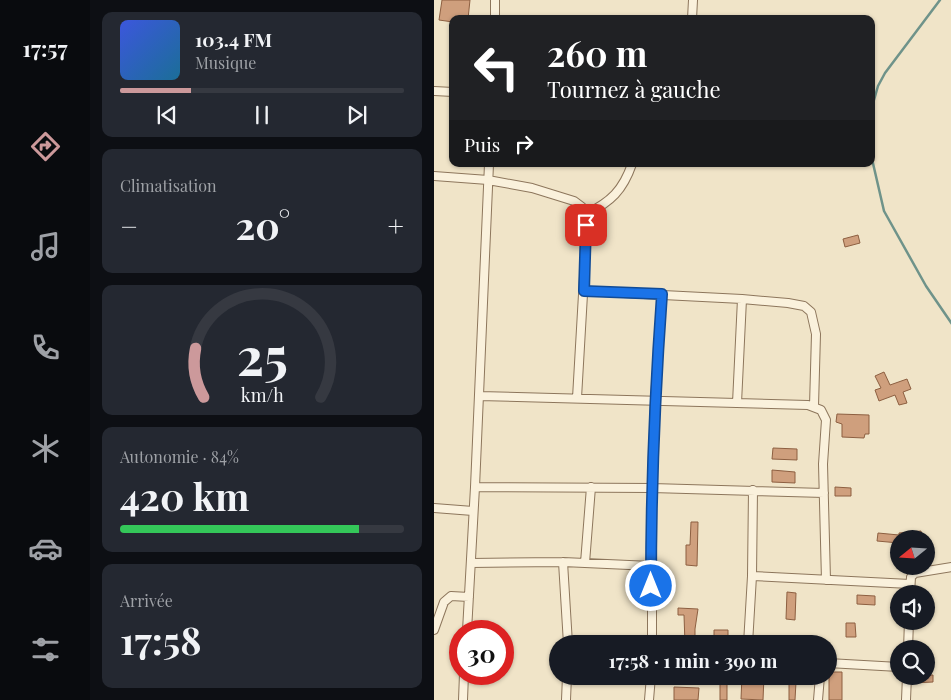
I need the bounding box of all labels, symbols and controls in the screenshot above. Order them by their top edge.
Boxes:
text: 103.4 FM [195,26,272,52]
text: 260 m [547,29,647,76]
text: 17:57 [23,33,67,63]
icon: left [464,35,529,100]
text: Musique [195,52,256,73]
text: Tournez à gauche [547,74,721,104]
icon: previous [153,101,181,129]
icon: pause [248,101,276,129]
icon: next [343,101,371,129]
icon: directions [28,129,63,164]
icon: right [510,130,538,158]
text: Puis [464,131,500,157]
text: Climatisation [120,175,217,196]
text: 20° [235,199,290,250]
pin [565,204,607,246]
text: − [120,207,138,244]
text: + [388,207,404,244]
icon: arrive [572,211,600,239]
icon: music [28,229,63,264]
text: 25 [236,320,288,389]
icon: phone [28,330,63,365]
text: km/h [241,383,284,406]
icon: climate [28,431,63,466]
text: Autonomie · 84% [120,446,239,467]
text: 420 km [120,470,249,521]
north arrow [890,530,935,575]
map controls [890,530,935,685]
icon: car [28,531,63,566]
position arrow [624,559,676,611]
button: sound [890,585,935,630]
text: Arrivée [120,590,173,611]
text: 17:58 [120,614,202,665]
speed limit sign: 30 [449,620,514,685]
icon: filters [28,632,63,667]
button: search [890,640,935,685]
text: 17:58 · 1 min · 390 m [608,647,778,673]

